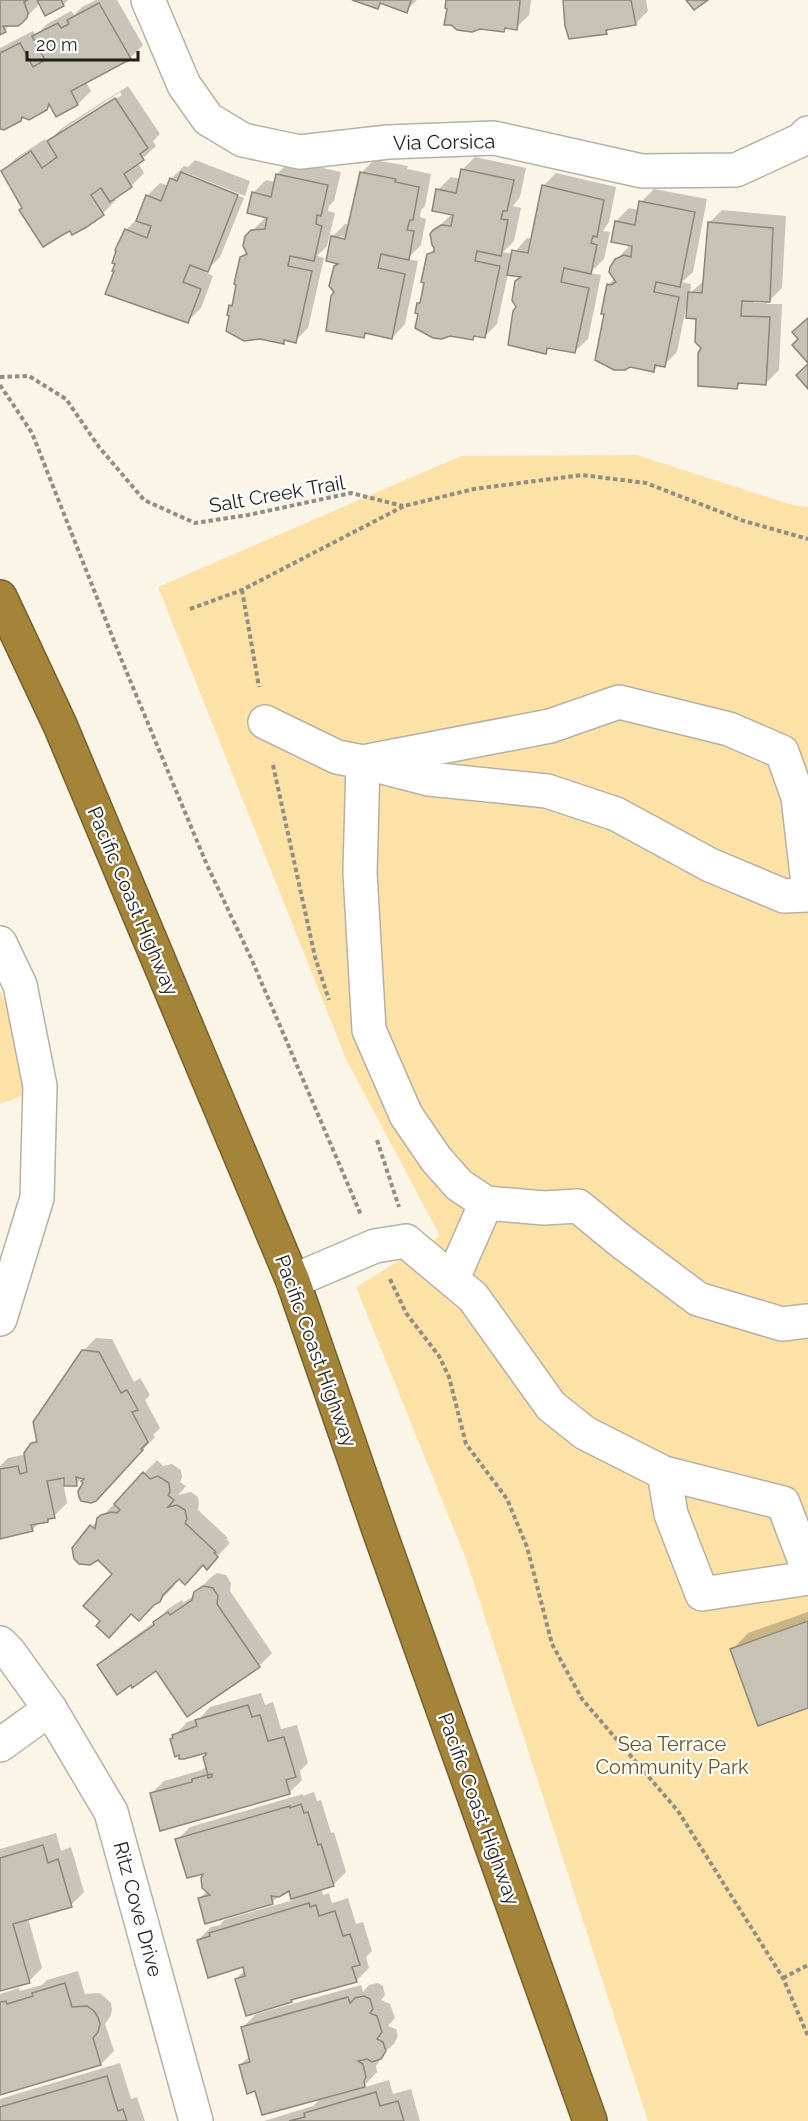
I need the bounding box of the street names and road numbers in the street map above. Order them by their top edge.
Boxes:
street label: Via Corsica [393,129,495,155]
street label: Salt Creek Trail [207,470,347,518]
street label: Pacific Coast Highway [82,803,184,999]
street label: Pacific Coast Highway [270,1251,362,1451]
street label: Pacific Coast Highway [433,1709,525,1909]
street label: Ritz Cove Drive [108,1839,168,1980]

